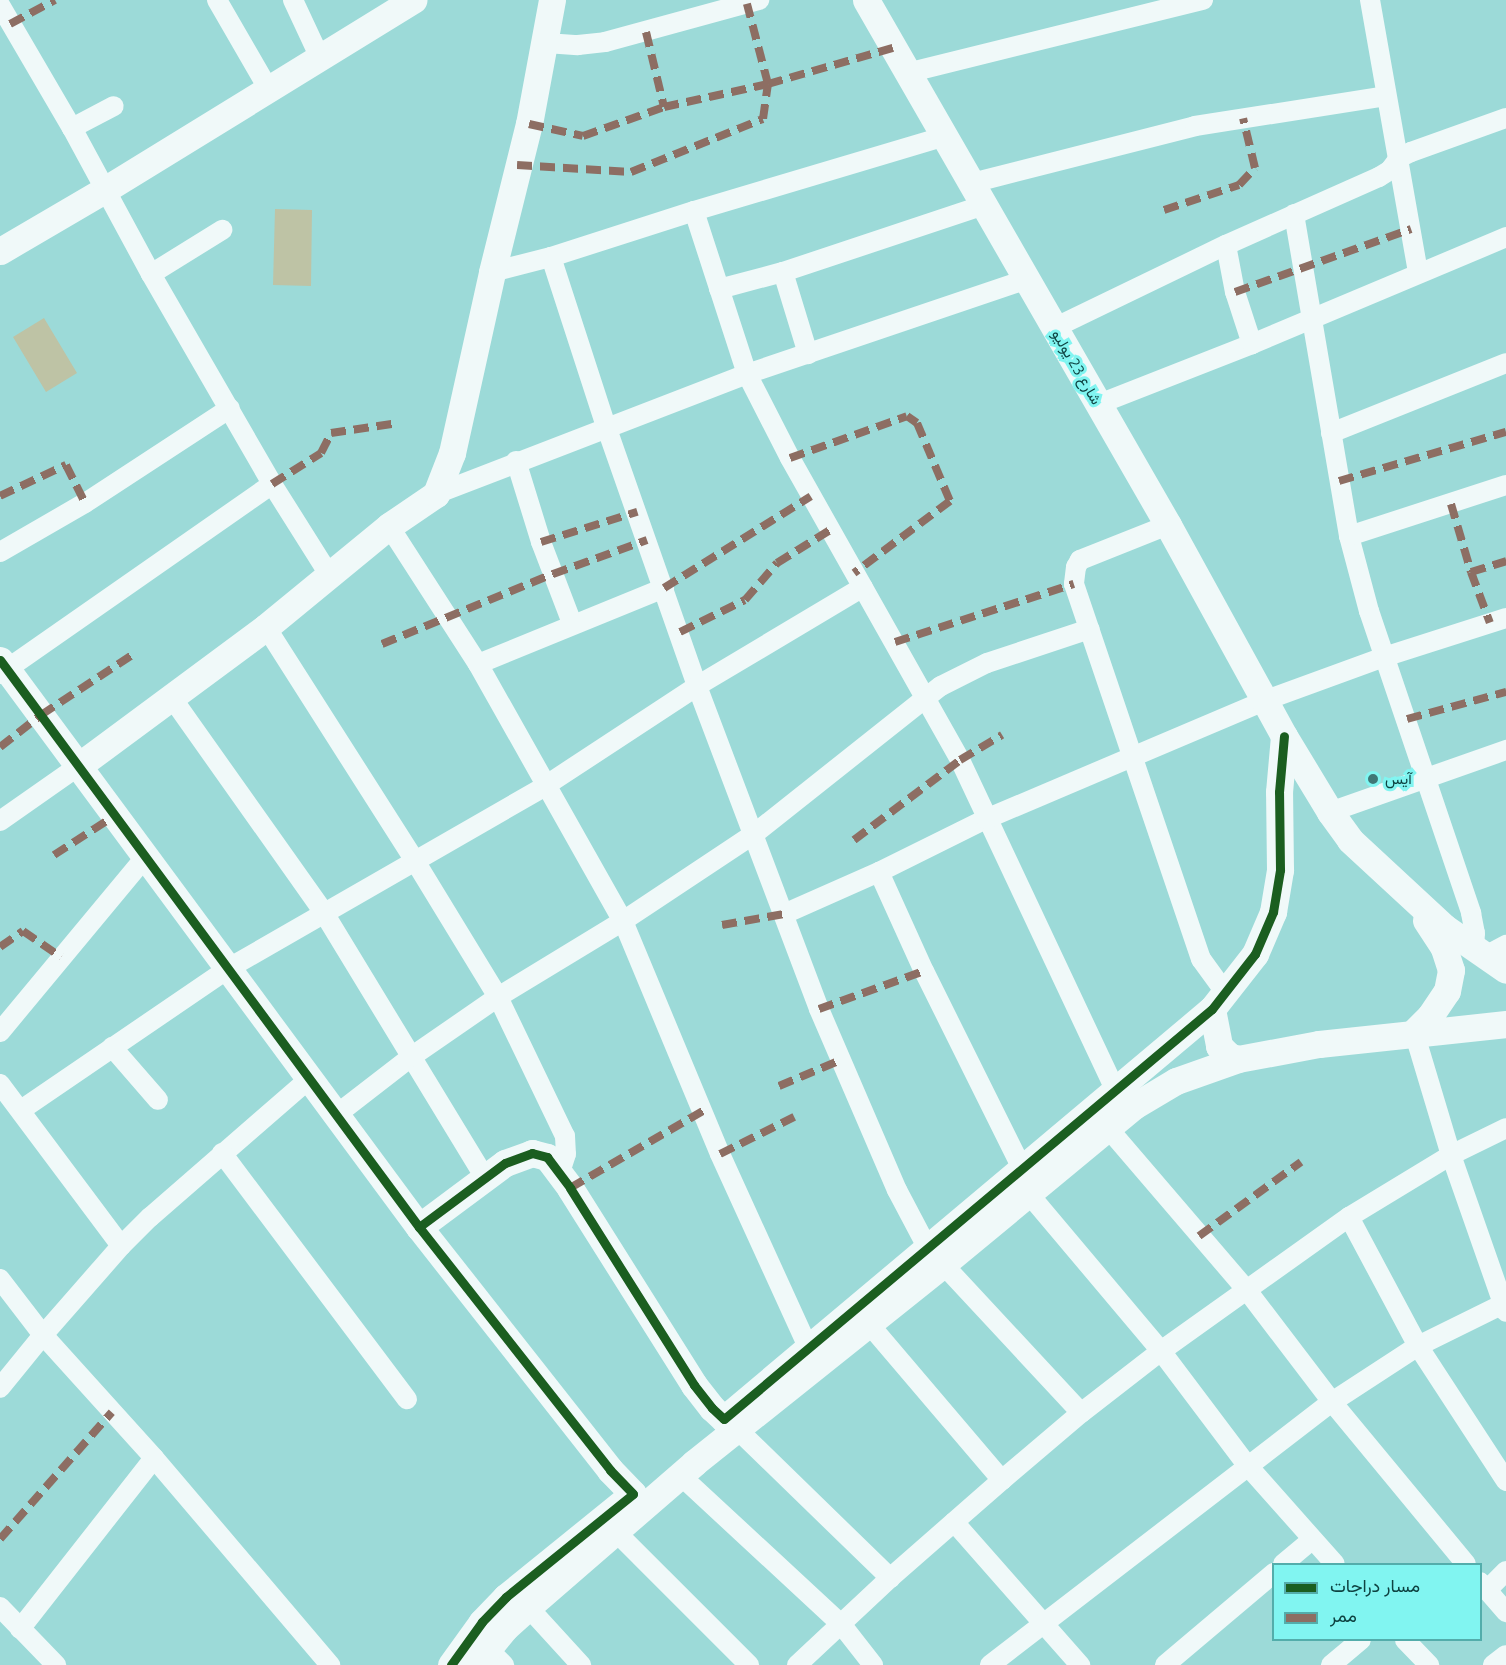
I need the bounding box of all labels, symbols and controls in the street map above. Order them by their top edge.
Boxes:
street label: شارع 23 يوليو [1048,326,1106,408]
place label: آيس [1385,770,1412,788]
marker: آيس [1366,772,1380,786]
legend [1272,1563,1482,1641]
text: مسار دراجات [1330,1575,1420,1595]
text: ممر [1330,1605,1357,1625]

